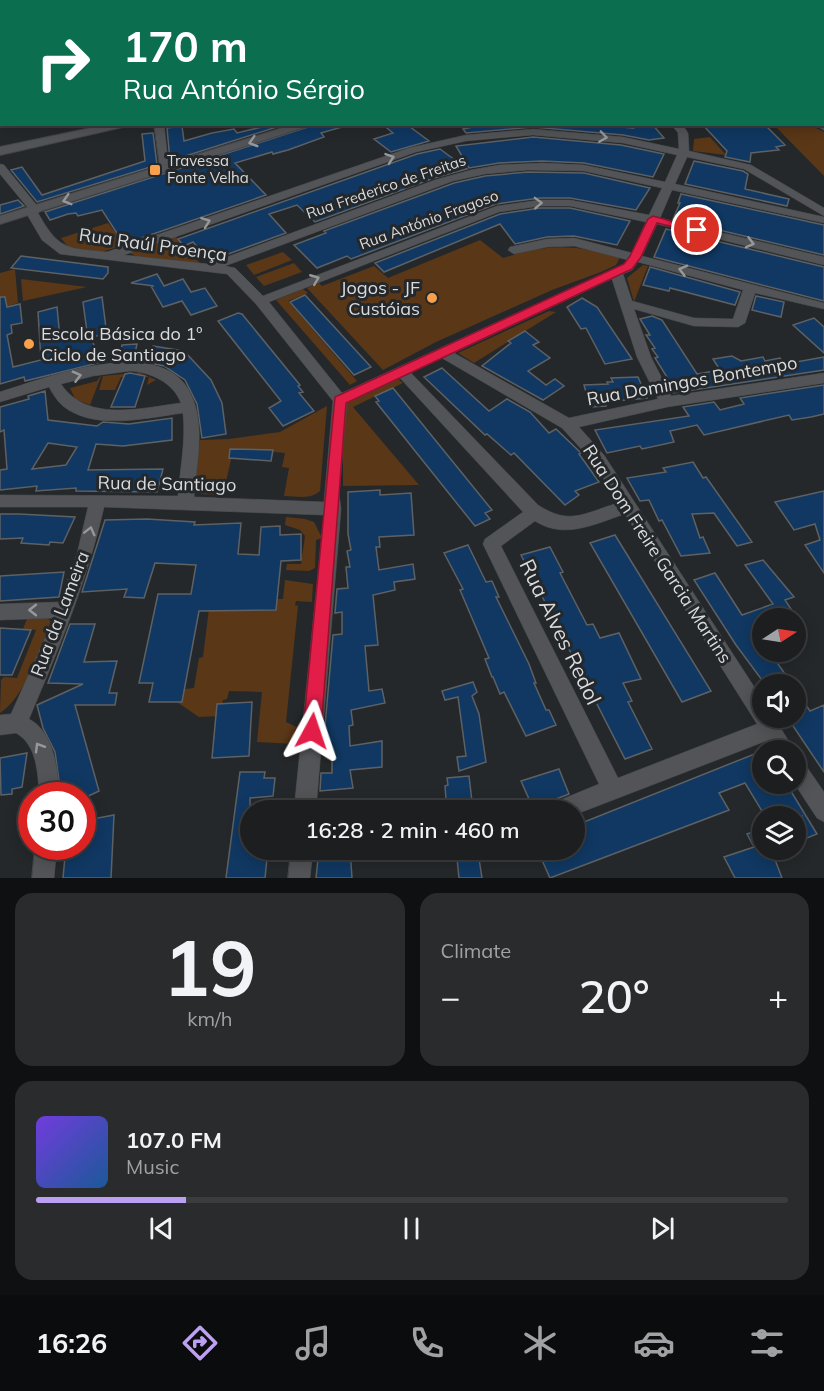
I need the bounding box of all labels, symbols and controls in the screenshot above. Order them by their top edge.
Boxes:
text: 170 m [123,20,248,73]
icon: right [24,24,102,102]
text: Rua António Sérgio [123,72,365,106]
one-way arrow [599,131,608,143]
one-way arrow [248,135,259,147]
street label: Rua Frederico de Freitas [303,150,468,223]
place label: Travessa Fonte Velha [167,151,249,187]
one-way arrow [385,153,395,165]
marker: Travessa Fonte Velha [148,163,162,177]
street label: Rua António Fragoso [357,186,501,254]
one-way arrow [62,193,73,205]
one-way arrow [534,197,543,210]
pin [671,204,722,255]
icon: arrive [680,213,713,246]
one-way arrow [201,217,211,230]
street label: Rua Raúl Proença [78,223,229,266]
one-way arrow [745,235,755,248]
one-way arrow [678,265,689,277]
one-way arrow [309,274,320,286]
place label: Jogos - JF Custóias [341,276,420,320]
marker: Jogos - JF Custóias [425,291,439,305]
place label: Escola Básica do 1º Ciclo de Santiago [41,322,202,366]
marker: Escola Básica do 1º Ciclo de Santiago [22,337,36,351]
street label: Rua Domingos Bontempo [585,351,799,410]
one-way arrow [71,371,81,384]
street label: Rua Dom Freire Garcia Martins [578,440,737,668]
street label: Rua de Santiago [97,471,237,496]
one-way arrow [82,527,95,537]
street label: Rua da Lameira [25,548,94,680]
street label: Rua Alves Redol [514,554,607,709]
one-way arrow [28,604,37,616]
north arrow [752,608,806,662]
map controls [752,608,806,860]
button: sound [752,674,806,728]
position arrow [280,699,344,763]
button: search [752,740,806,794]
one-way arrow [35,743,46,753]
speed limit sign: 30 [18,782,96,860]
button: layers [752,806,806,860]
text: 16:28 · 2 min · 460 m [305,816,520,844]
text: 19 [163,918,257,1016]
text: Climate [441,938,511,963]
text: 20° [579,968,650,1024]
text: − [441,976,460,1017]
text: + [768,976,788,1017]
text: km/h [187,1006,232,1031]
text: 107.0 FM [126,1126,222,1154]
text: Music [126,1154,179,1179]
icon: previous [145,1212,178,1245]
icon: pause [395,1212,428,1245]
icon: next [646,1212,679,1245]
icon: directions [179,1322,221,1364]
icon: music [292,1322,334,1364]
icon: phone [406,1322,448,1364]
icon: climate [519,1322,561,1364]
icon: car [633,1322,675,1364]
icon: filters [746,1322,788,1364]
text: 16:26 [36,1326,107,1360]

